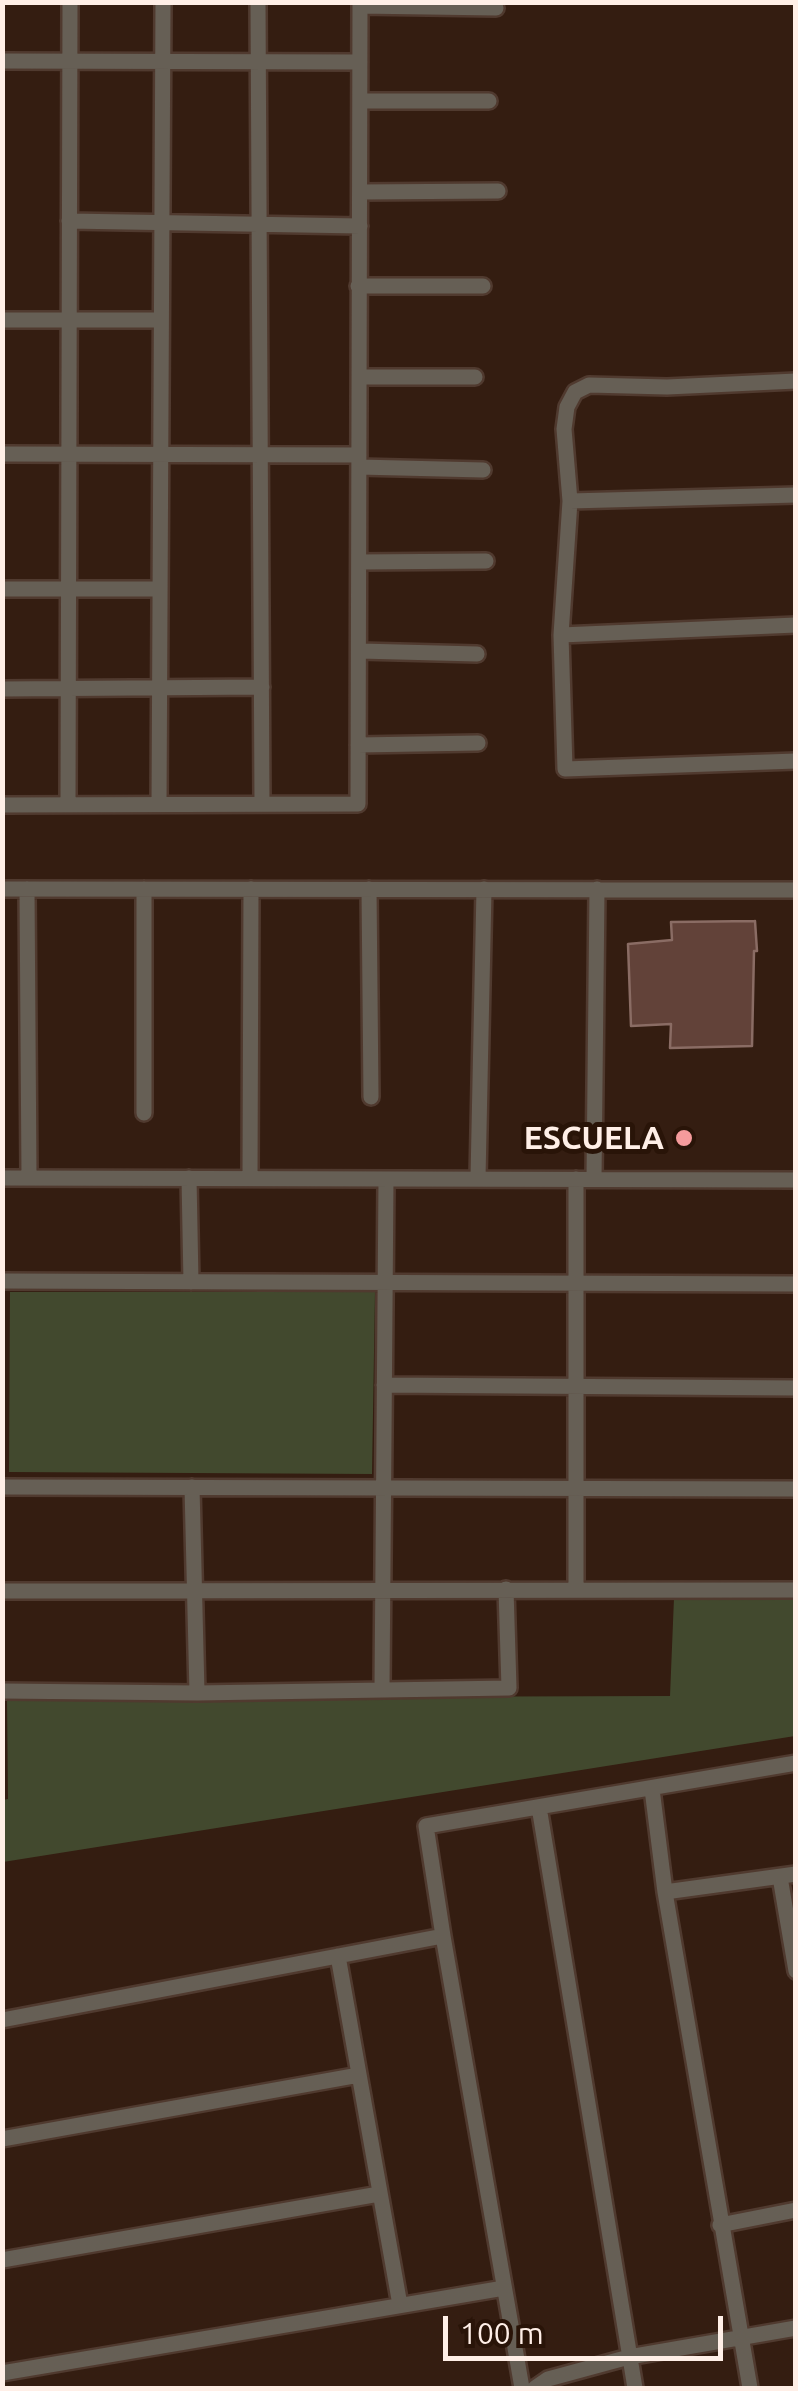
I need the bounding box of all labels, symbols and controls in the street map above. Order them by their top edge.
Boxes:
place label: ESCUELA [524,1119,664,1157]
marker: ESCUELA [673,1127,695,1149]
scale bar [448,2296,728,2358]
text: 100 m [460,2316,544,2350]

